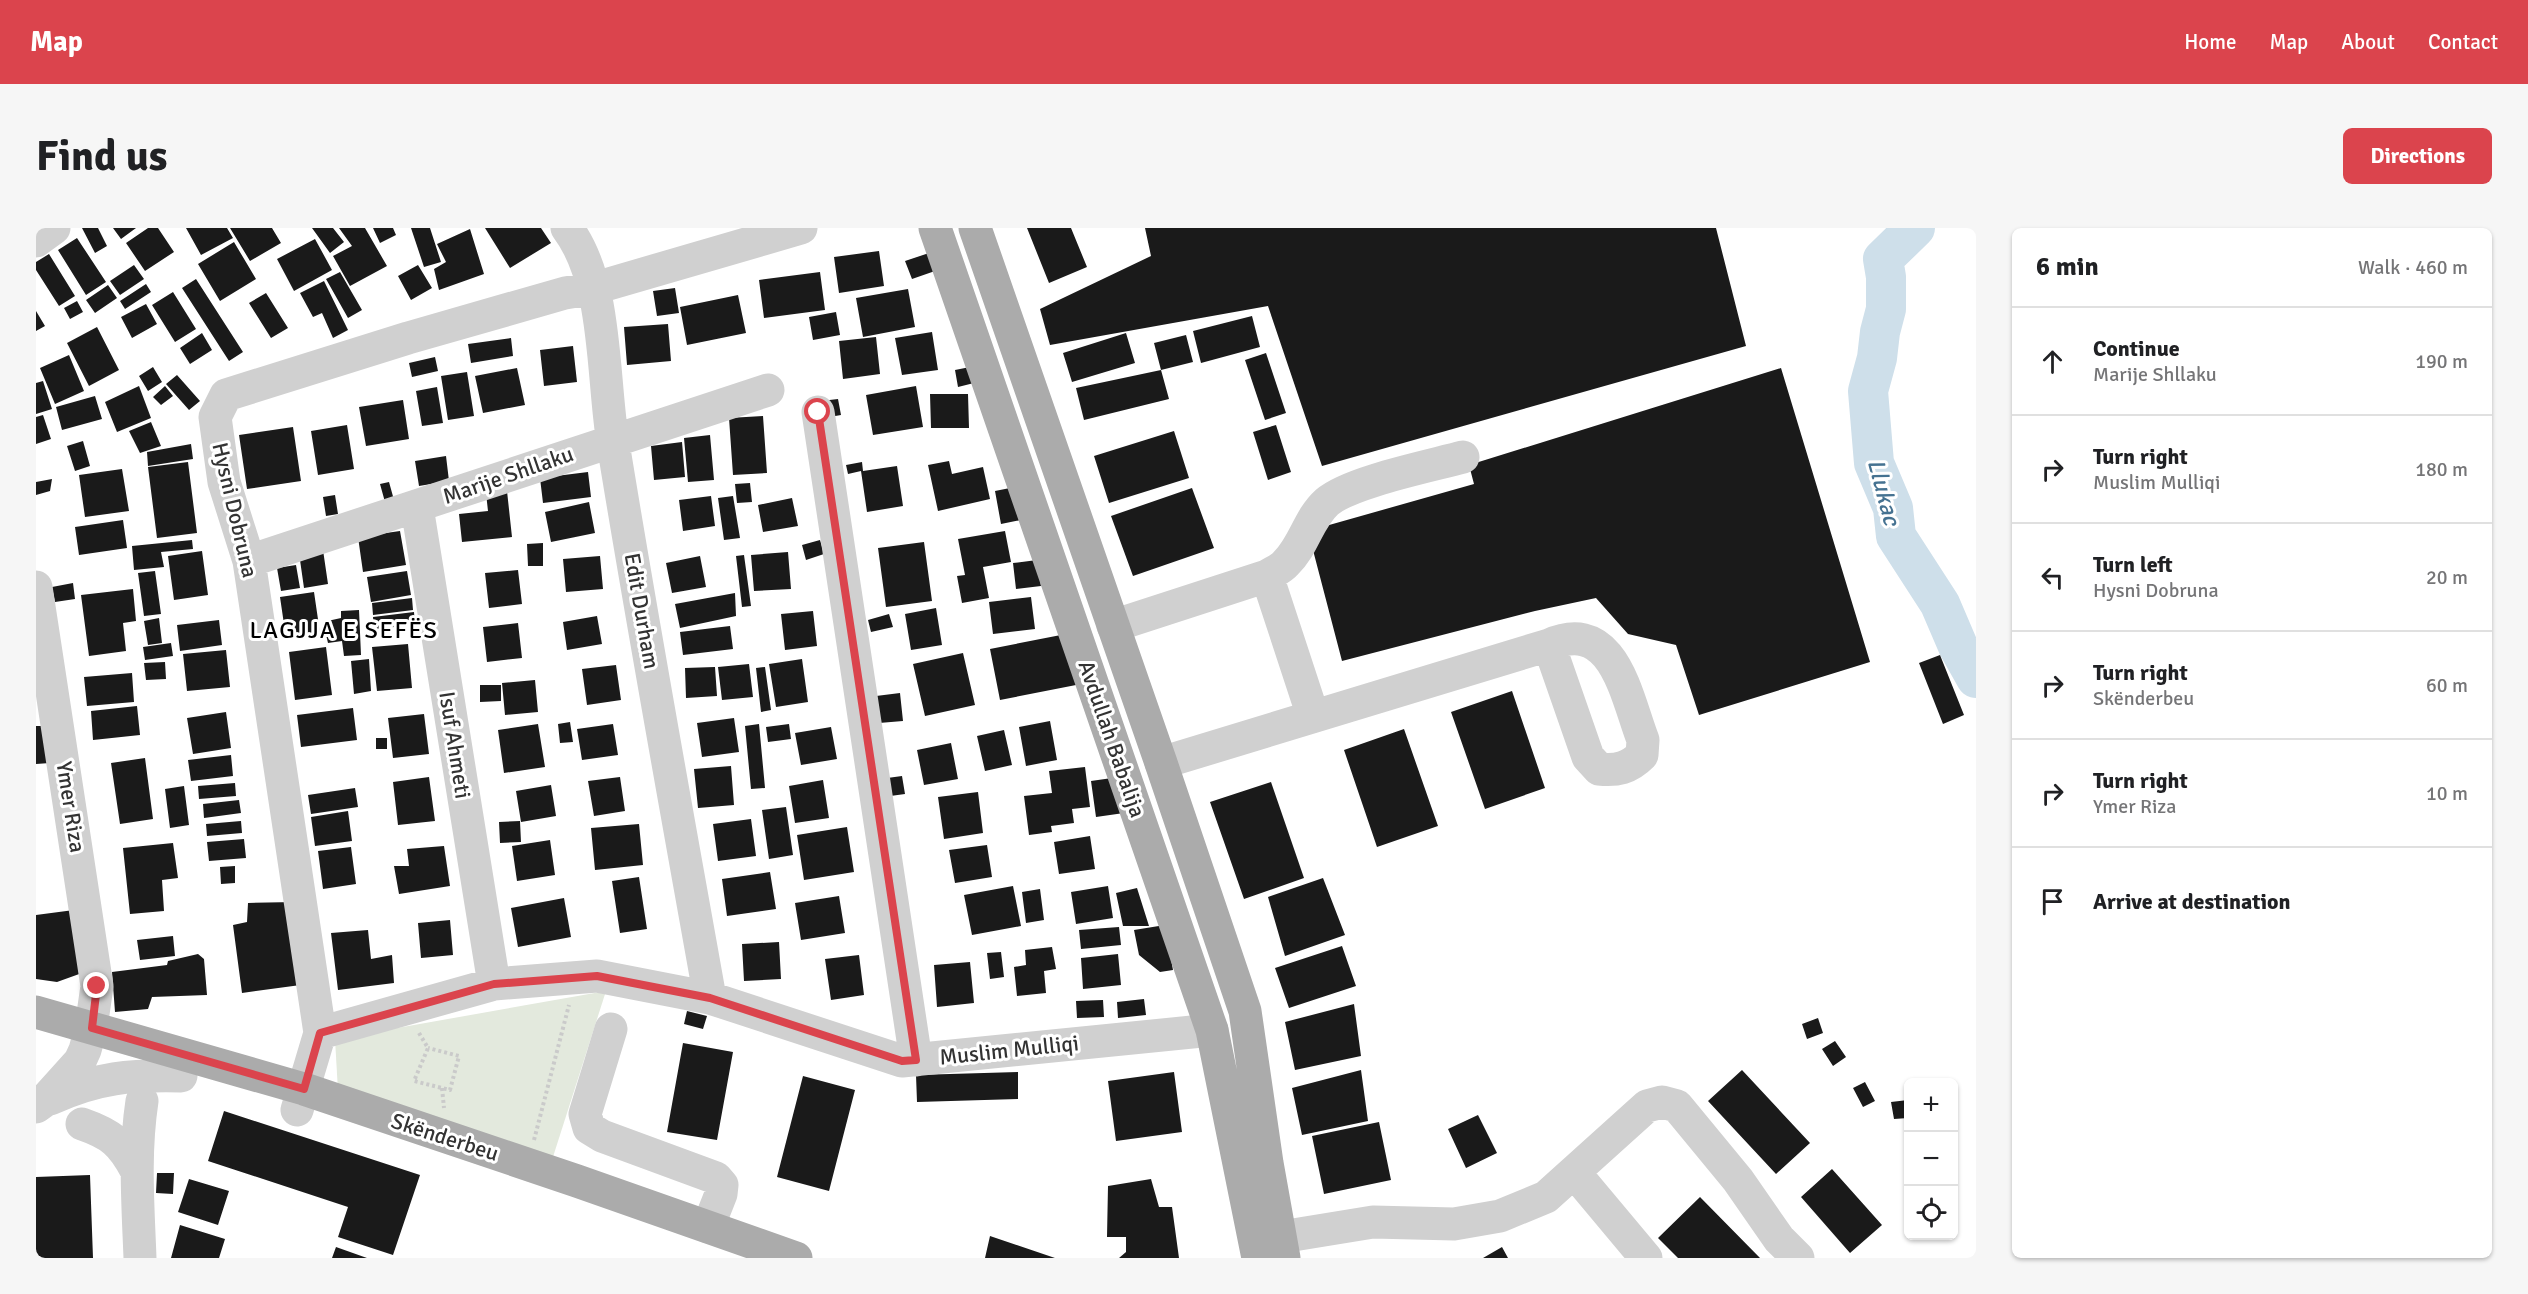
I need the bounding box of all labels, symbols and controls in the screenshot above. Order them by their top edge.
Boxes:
text: Map [30,25,83,59]
text: Home [2184,29,2237,55]
text: Map [2270,29,2308,55]
text: About [2341,29,2395,55]
text: Contact [2428,29,2498,55]
button: Directions [2343,128,2492,184]
text: Find us [36,131,167,182]
text: 6 min [2036,251,2099,283]
text: Walk · 460 m [2358,255,2468,280]
text: Continue [2093,335,2180,362]
icon: ahead [2036,345,2069,378]
text: 190 m [2415,349,2468,374]
text: Marije Shllaku [2093,362,2217,387]
route start [804,398,830,424]
street label: Hysni Dobruna [206,440,264,580]
street label: Marije Shllaku [439,440,577,510]
text: Turn right [2093,443,2188,470]
icon: right [2036,453,2069,486]
water label: Llukac [1861,455,1908,530]
text: 180 m [2415,457,2468,482]
text: Muslim Mulliqi [2093,470,2220,495]
street label: Edit Durham [619,551,665,671]
text: Turn left [2093,551,2173,578]
icon: left [2036,561,2069,594]
text: 20 m [2426,565,2468,590]
text: Hysni Dobruna [2093,578,2219,603]
district label: LAGJJA E SEFËS [250,615,438,645]
street label: Avdullah Babalija [1073,657,1151,821]
text: Turn right [2093,659,2188,686]
icon: right [2036,669,2069,702]
text: 60 m [2426,673,2468,698]
text: Skënderbeu [2093,686,2194,711]
street label: Isuf Ahmeti [433,689,477,801]
street label: Ymer Riza [50,760,92,854]
text: Turn right [2093,767,2188,794]
icon: right [2036,777,2069,810]
text: 10 m [2426,781,2468,806]
text: Ymer Riza [2093,794,2176,819]
icon: arrive [2036,885,2069,918]
text: Arrive at destination [2093,888,2290,915]
route end [83,972,109,998]
street label: Muslim Mulliqi [938,1029,1080,1071]
map controls [1904,1078,1958,1240]
button: + [1904,1078,1958,1132]
street label: Skënderbeu [388,1107,502,1167]
button: − [1904,1132,1958,1186]
button: locate [1904,1186,1958,1240]

